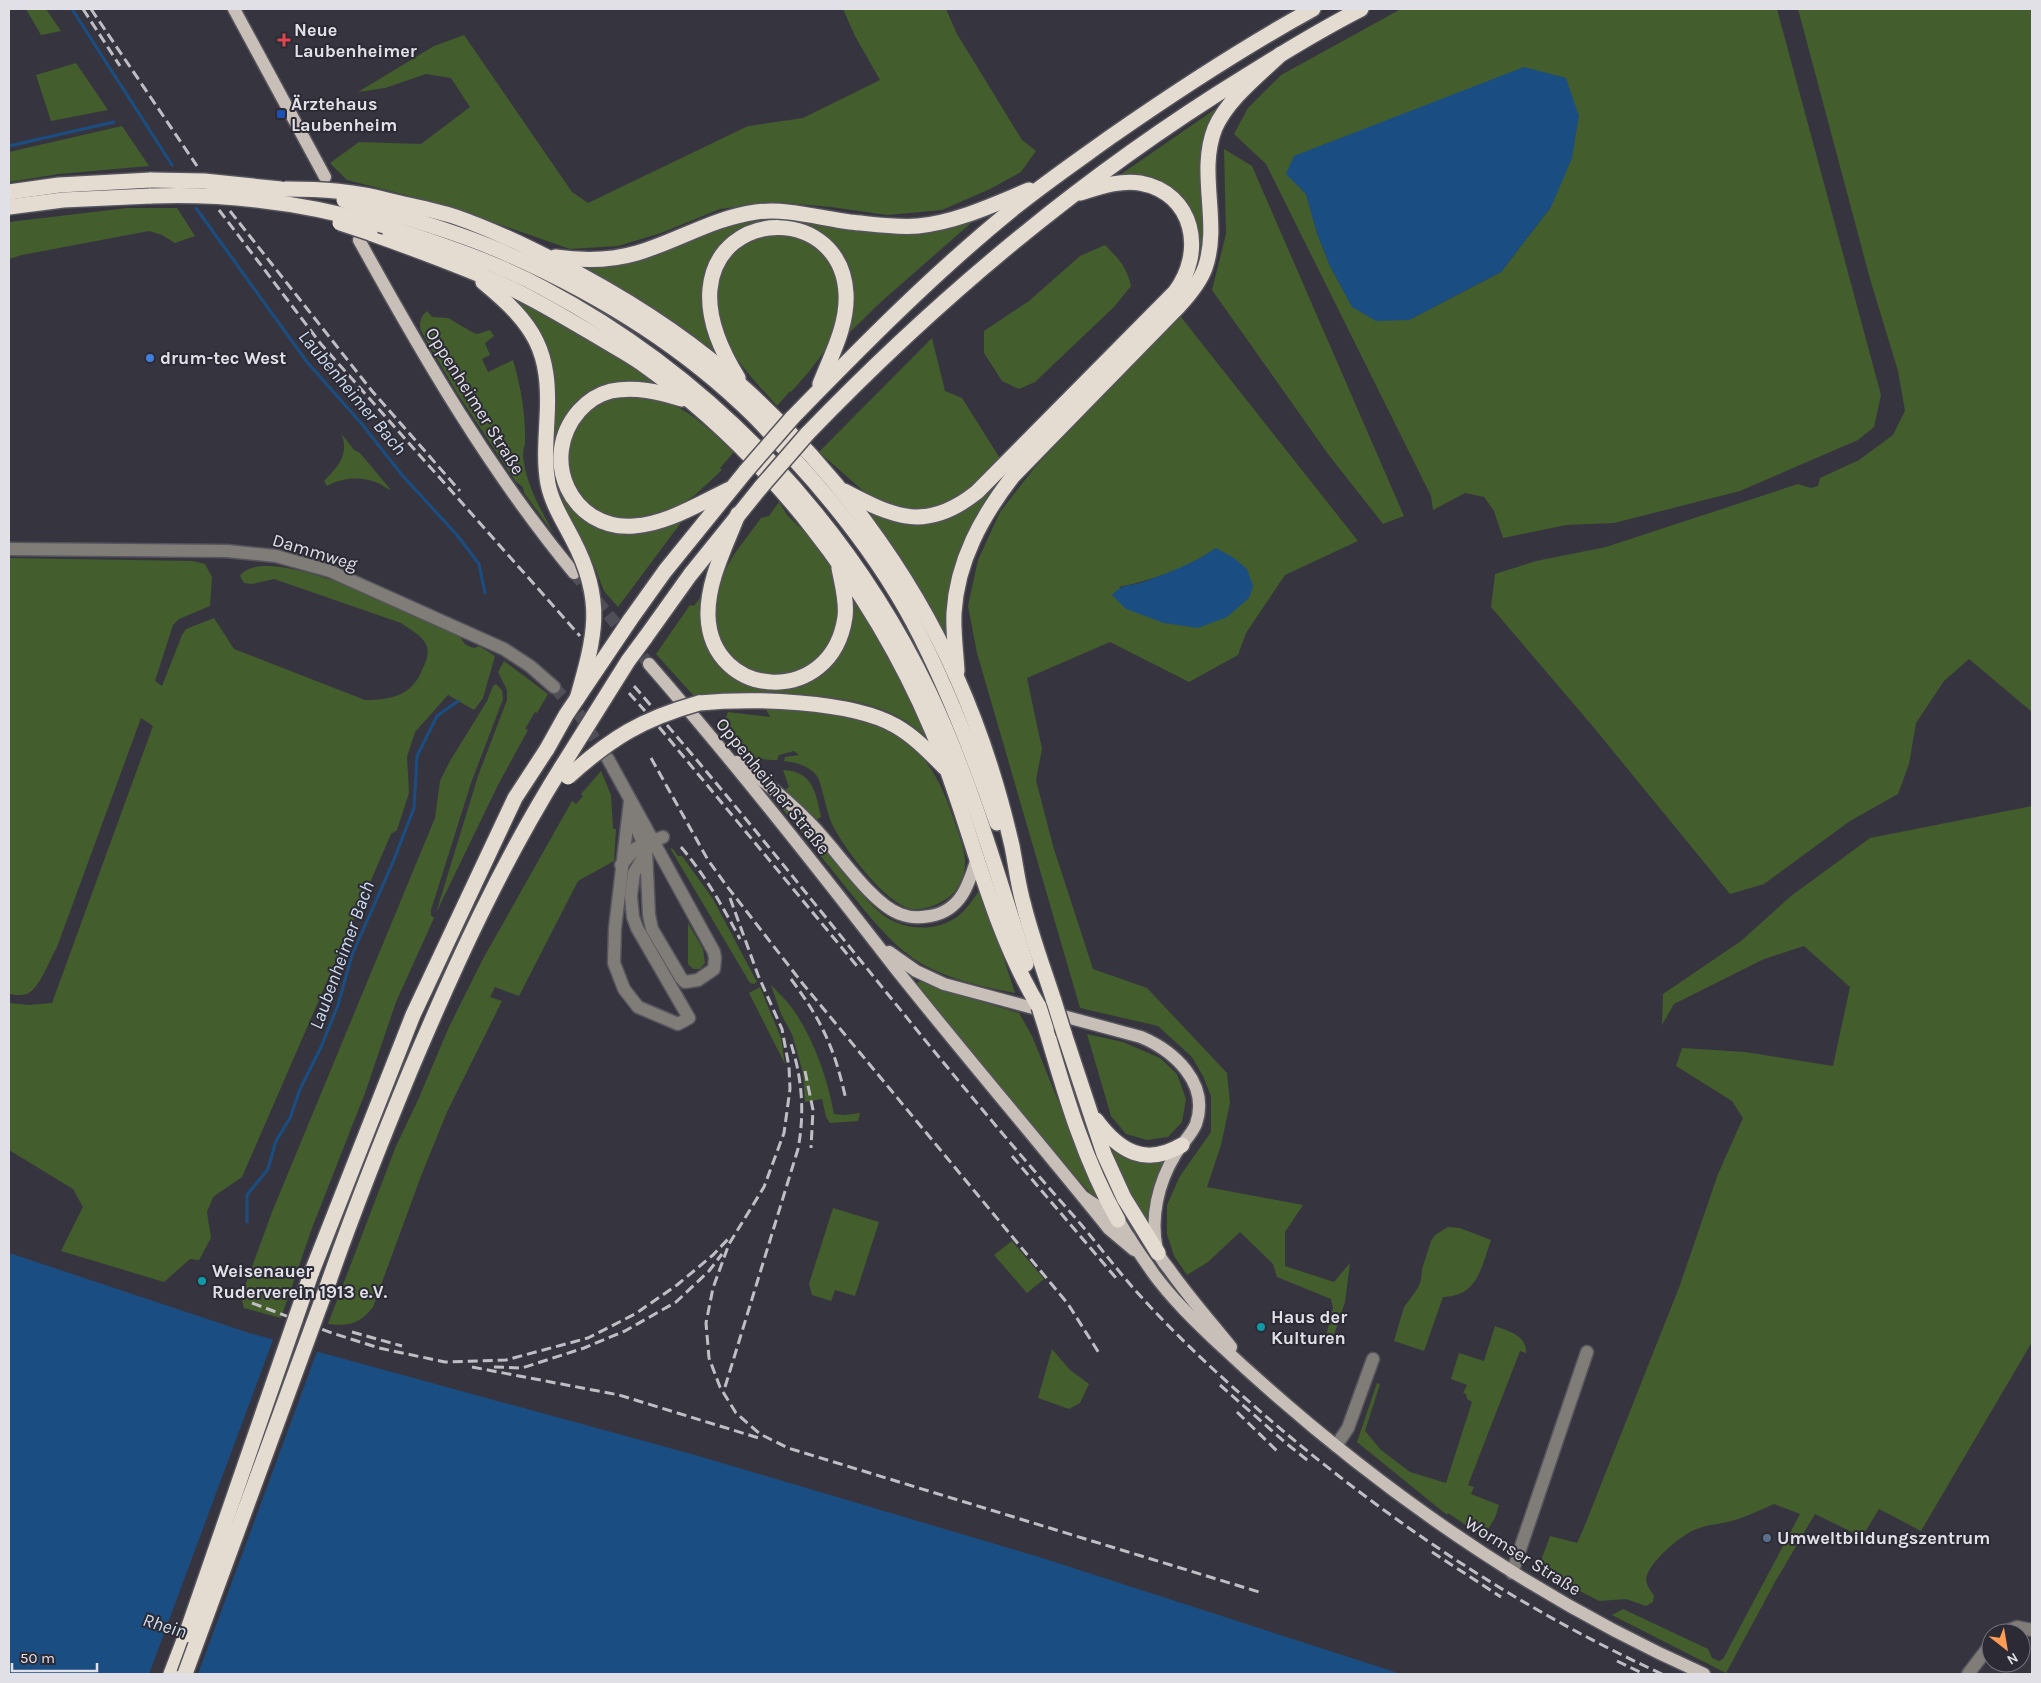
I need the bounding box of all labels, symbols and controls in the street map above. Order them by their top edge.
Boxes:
place label: Neue Laubenheimer [294,19,417,62]
marker: Neue Laubenheimer [278,34,290,46]
place label: Ärztehaus Laubenheim [291,93,397,136]
marker: Ärztehaus Laubenheim [275,108,287,120]
street label: Oppenheimer Straße [421,323,529,479]
water label: Laubenheimer Bach [294,326,411,459]
place label: drum-tec West [160,347,286,369]
marker: drum-tec West [144,352,156,364]
street label: Dammweg [270,529,360,575]
street label: Oppenheimer Straße [711,713,835,859]
water label: Laubenheimer Bach [305,878,379,1032]
place label: Weisenauer Ruderverein 1913 e.V. [212,1260,388,1303]
marker: Weisenauer Ruderverein 1913 e.V. [196,1275,208,1287]
place label: Haus der Kulturen [1271,1306,1347,1349]
marker: Haus der Kulturen [1255,1321,1267,1333]
street label: Wormser Straße [1461,1512,1585,1600]
place label: Umweltbildungszentrum [1777,1527,1990,1549]
marker: Umweltbildungszentrum [1761,1532,1773,1544]
water label: Rhein [140,1609,189,1643]
north arrow [1981,1623,2031,1673]
scale bar [12,1640,98,1672]
text: 50 m [20,1649,55,1667]
text: N [2004,1649,2021,1669]

